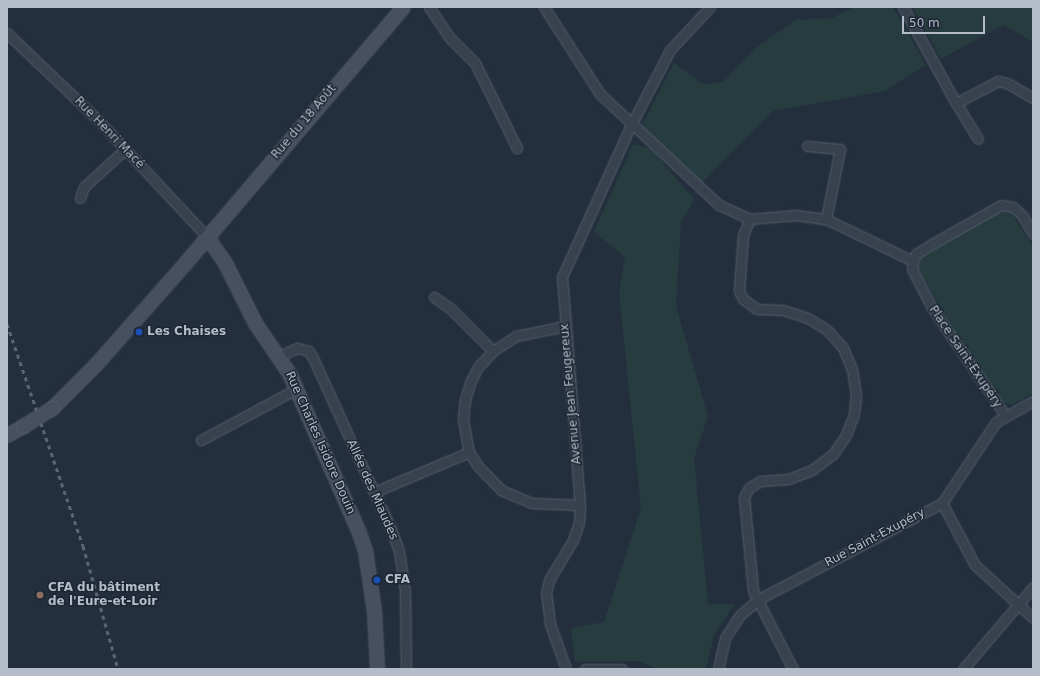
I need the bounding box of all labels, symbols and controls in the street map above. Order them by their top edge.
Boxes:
scale bar [904,8,987,34]
text: 50 m [909,16,940,30]
street label: Rue du 18 Août [269,82,339,162]
street label: Rue Henri Macé [71,94,147,172]
street label: Place Saint-Exupéry [925,303,1005,411]
street label: Avenue Jean Feugereux [558,323,584,465]
place label: Les Chaises [147,325,226,339]
marker: Les Chaises [134,327,144,337]
street label: Rue Charles Isidore Douin [282,369,358,517]
street label: Allée des Miaudes [343,438,401,542]
street label: Rue Saint-Exupéry [823,506,927,570]
place label: CFA [385,573,410,587]
marker: CFA [372,575,382,585]
place label: CFA du bâtiment de l'Eure-et-Loir [48,581,160,609]
marker: CFA du bâtiment de l'Eure-et-Loir [35,590,45,600]

